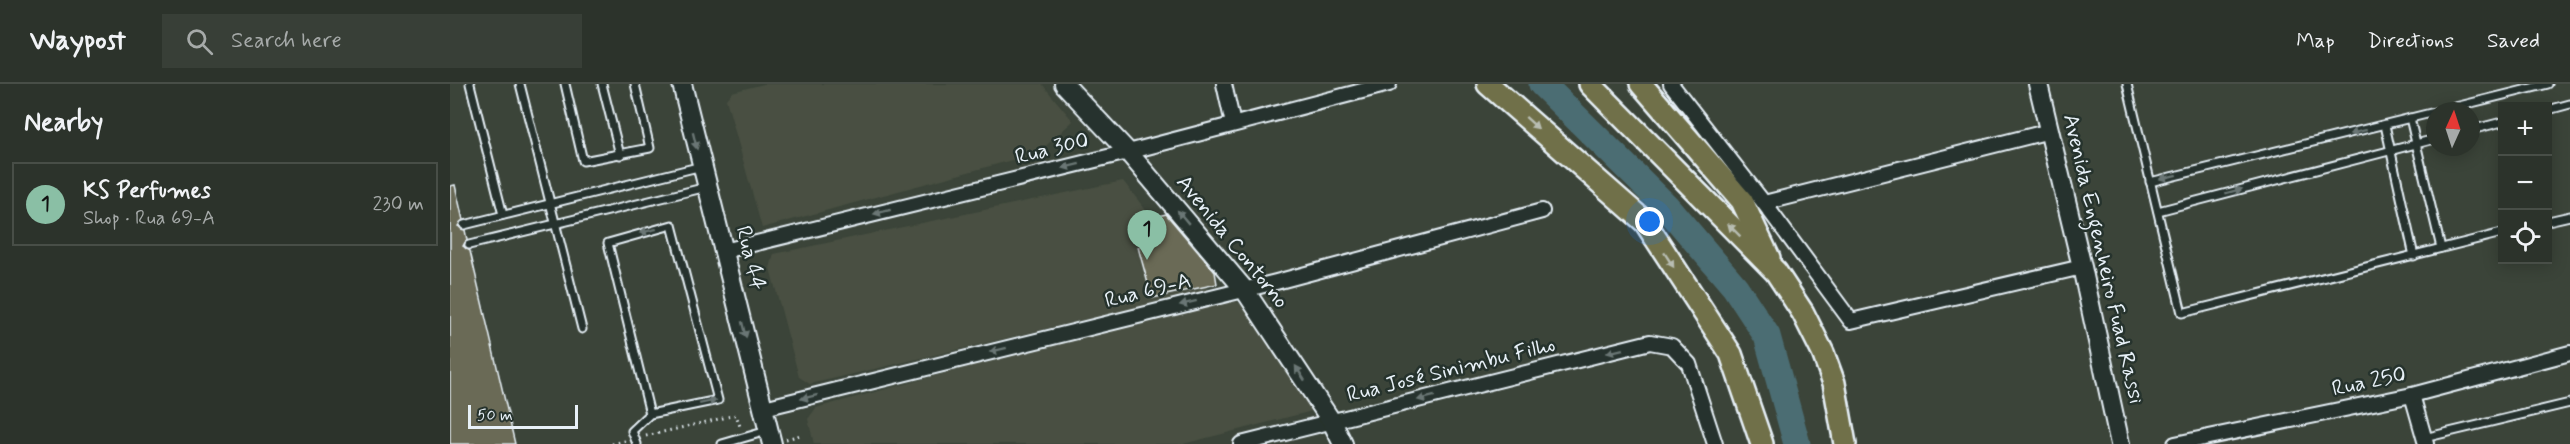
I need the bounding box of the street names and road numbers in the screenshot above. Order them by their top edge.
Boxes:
street label: Avenida Engenheiro Fuad Rassi [2053,111,2150,407]
street label: Rua 300 [1012,126,1092,172]
street label: Avenida Contorno [1169,169,1295,315]
street label: Rua 44 [728,223,772,293]
street label: Rua 69-A [1102,267,1194,315]
street label: Rua José Sinimbu Filho [1344,331,1558,409]
street label: Rua 250 [2329,360,2409,404]

